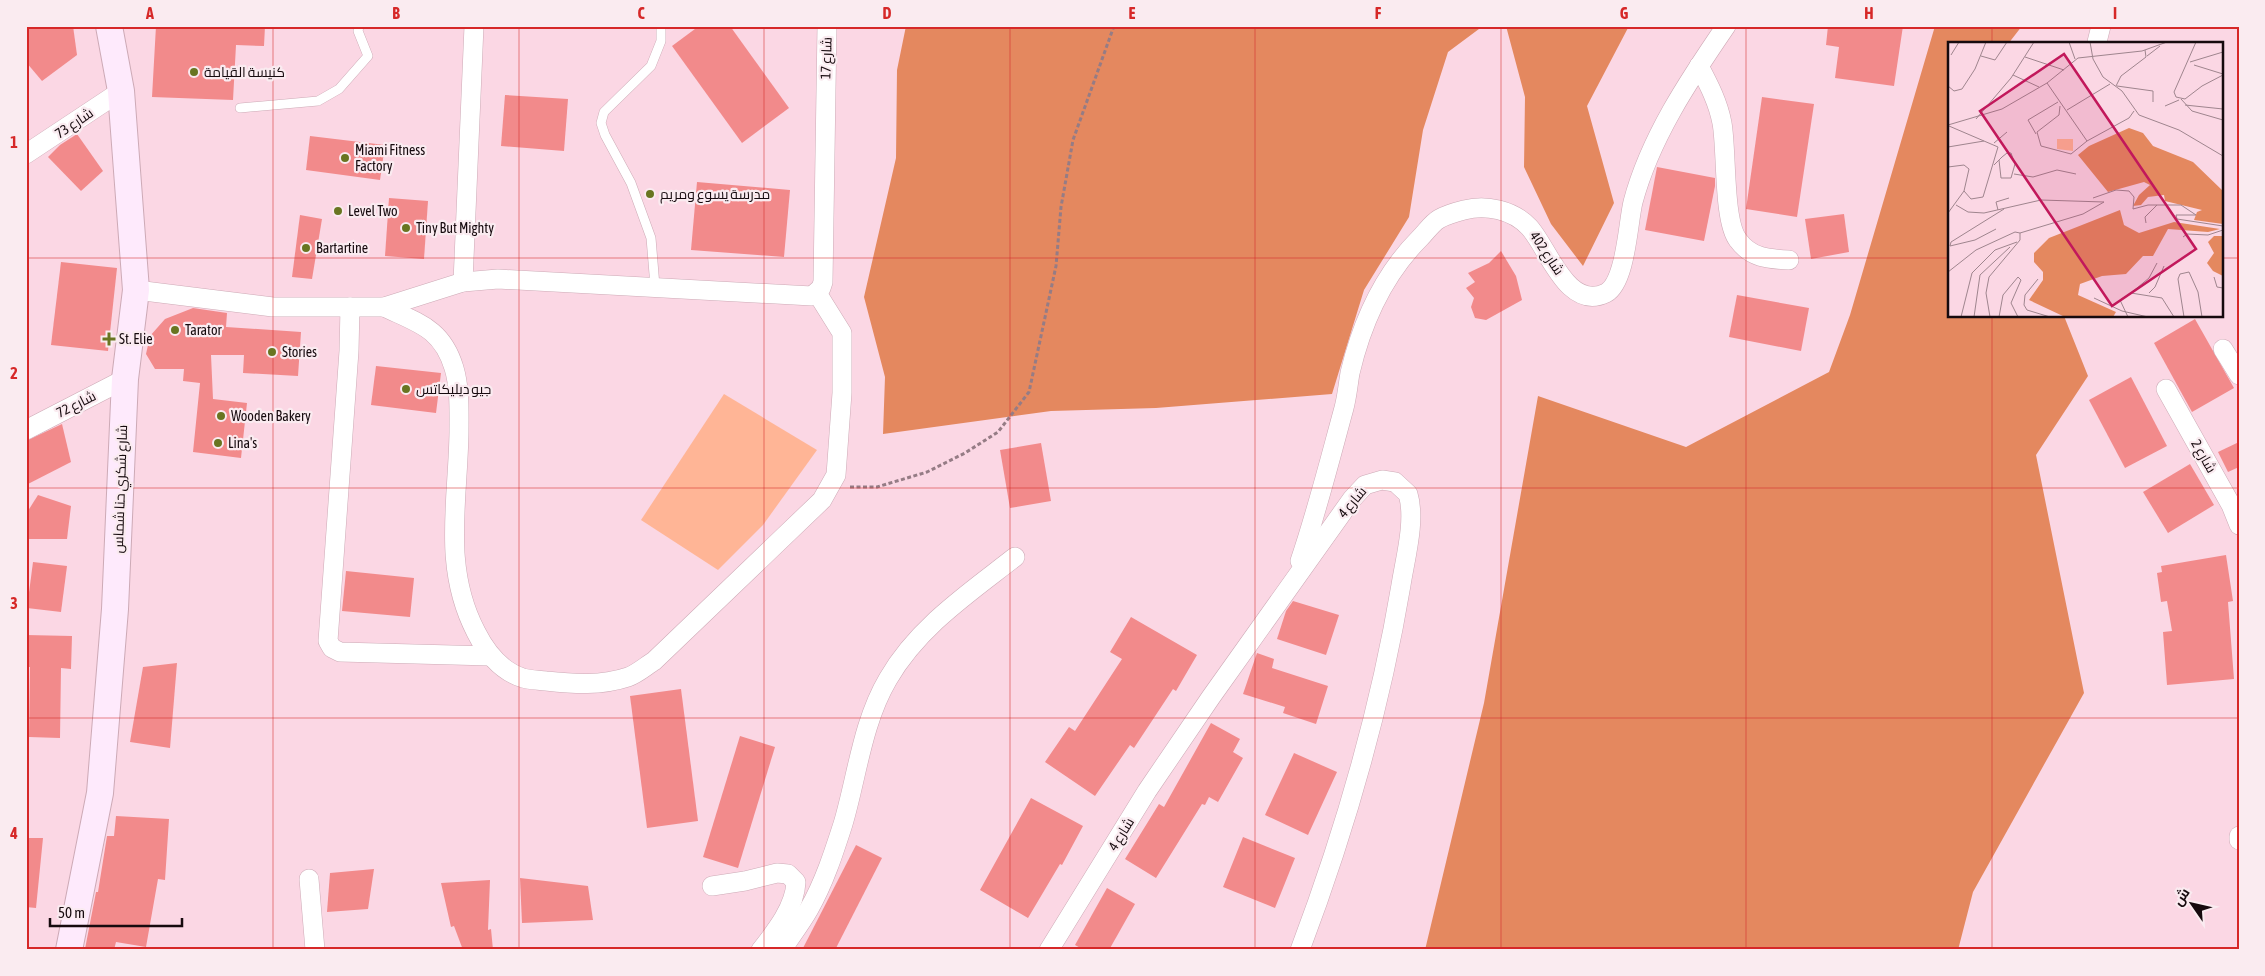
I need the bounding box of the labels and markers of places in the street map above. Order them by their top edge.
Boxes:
place label: كنيسة القيامة [204,64,285,80]
marker: كنيسة القيامة [188,66,200,78]
place label: Miami Fitness Factory [355,142,425,174]
marker: Miami Fitness Factory [339,152,351,164]
place label: مدرسة يسوع ومريم [660,186,770,204]
marker: مدرسة يسوع ومريم [644,188,656,200]
place label: Level Two [348,203,398,219]
marker: Level Two [332,205,344,217]
place label: Tiny But Mighty [416,220,494,236]
marker: Tiny But Mighty [400,222,412,234]
place label: Bartartine [316,240,368,256]
marker: Bartartine [300,242,312,254]
place label: Tarator [185,322,223,338]
marker: Tarator [169,324,181,336]
place label: St. Elie [119,331,153,347]
marker: St. Elie [103,333,115,345]
place label: Stories [282,344,317,360]
marker: Stories [266,346,278,358]
place label: جيو ديليكاتس [416,381,491,397]
marker: جيو ديليكاتس [400,383,412,395]
place label: Wooden Bakery [231,408,311,424]
marker: Wooden Bakery [215,410,227,422]
place label: Lina's [228,435,257,451]
marker: Lina's [212,437,224,449]

